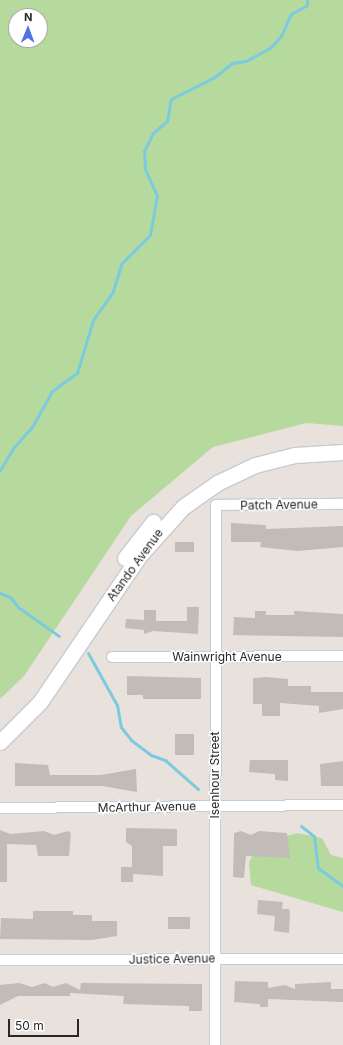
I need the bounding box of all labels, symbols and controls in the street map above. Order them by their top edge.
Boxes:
north arrow [8,8,48,48]
text: N [24,10,33,24]
street label: Patch Avenue [240,497,318,513]
street label: Atando Avenue [104,526,166,604]
street label: Wainwright Avenue [172,650,282,664]
street label: Isenhour Street [208,732,222,818]
street label: McArthur Avenue [98,799,196,815]
street label: Justice Avenue [129,951,215,967]
scale bar [10,1011,81,1037]
text: 50 m [15,1018,44,1033]

